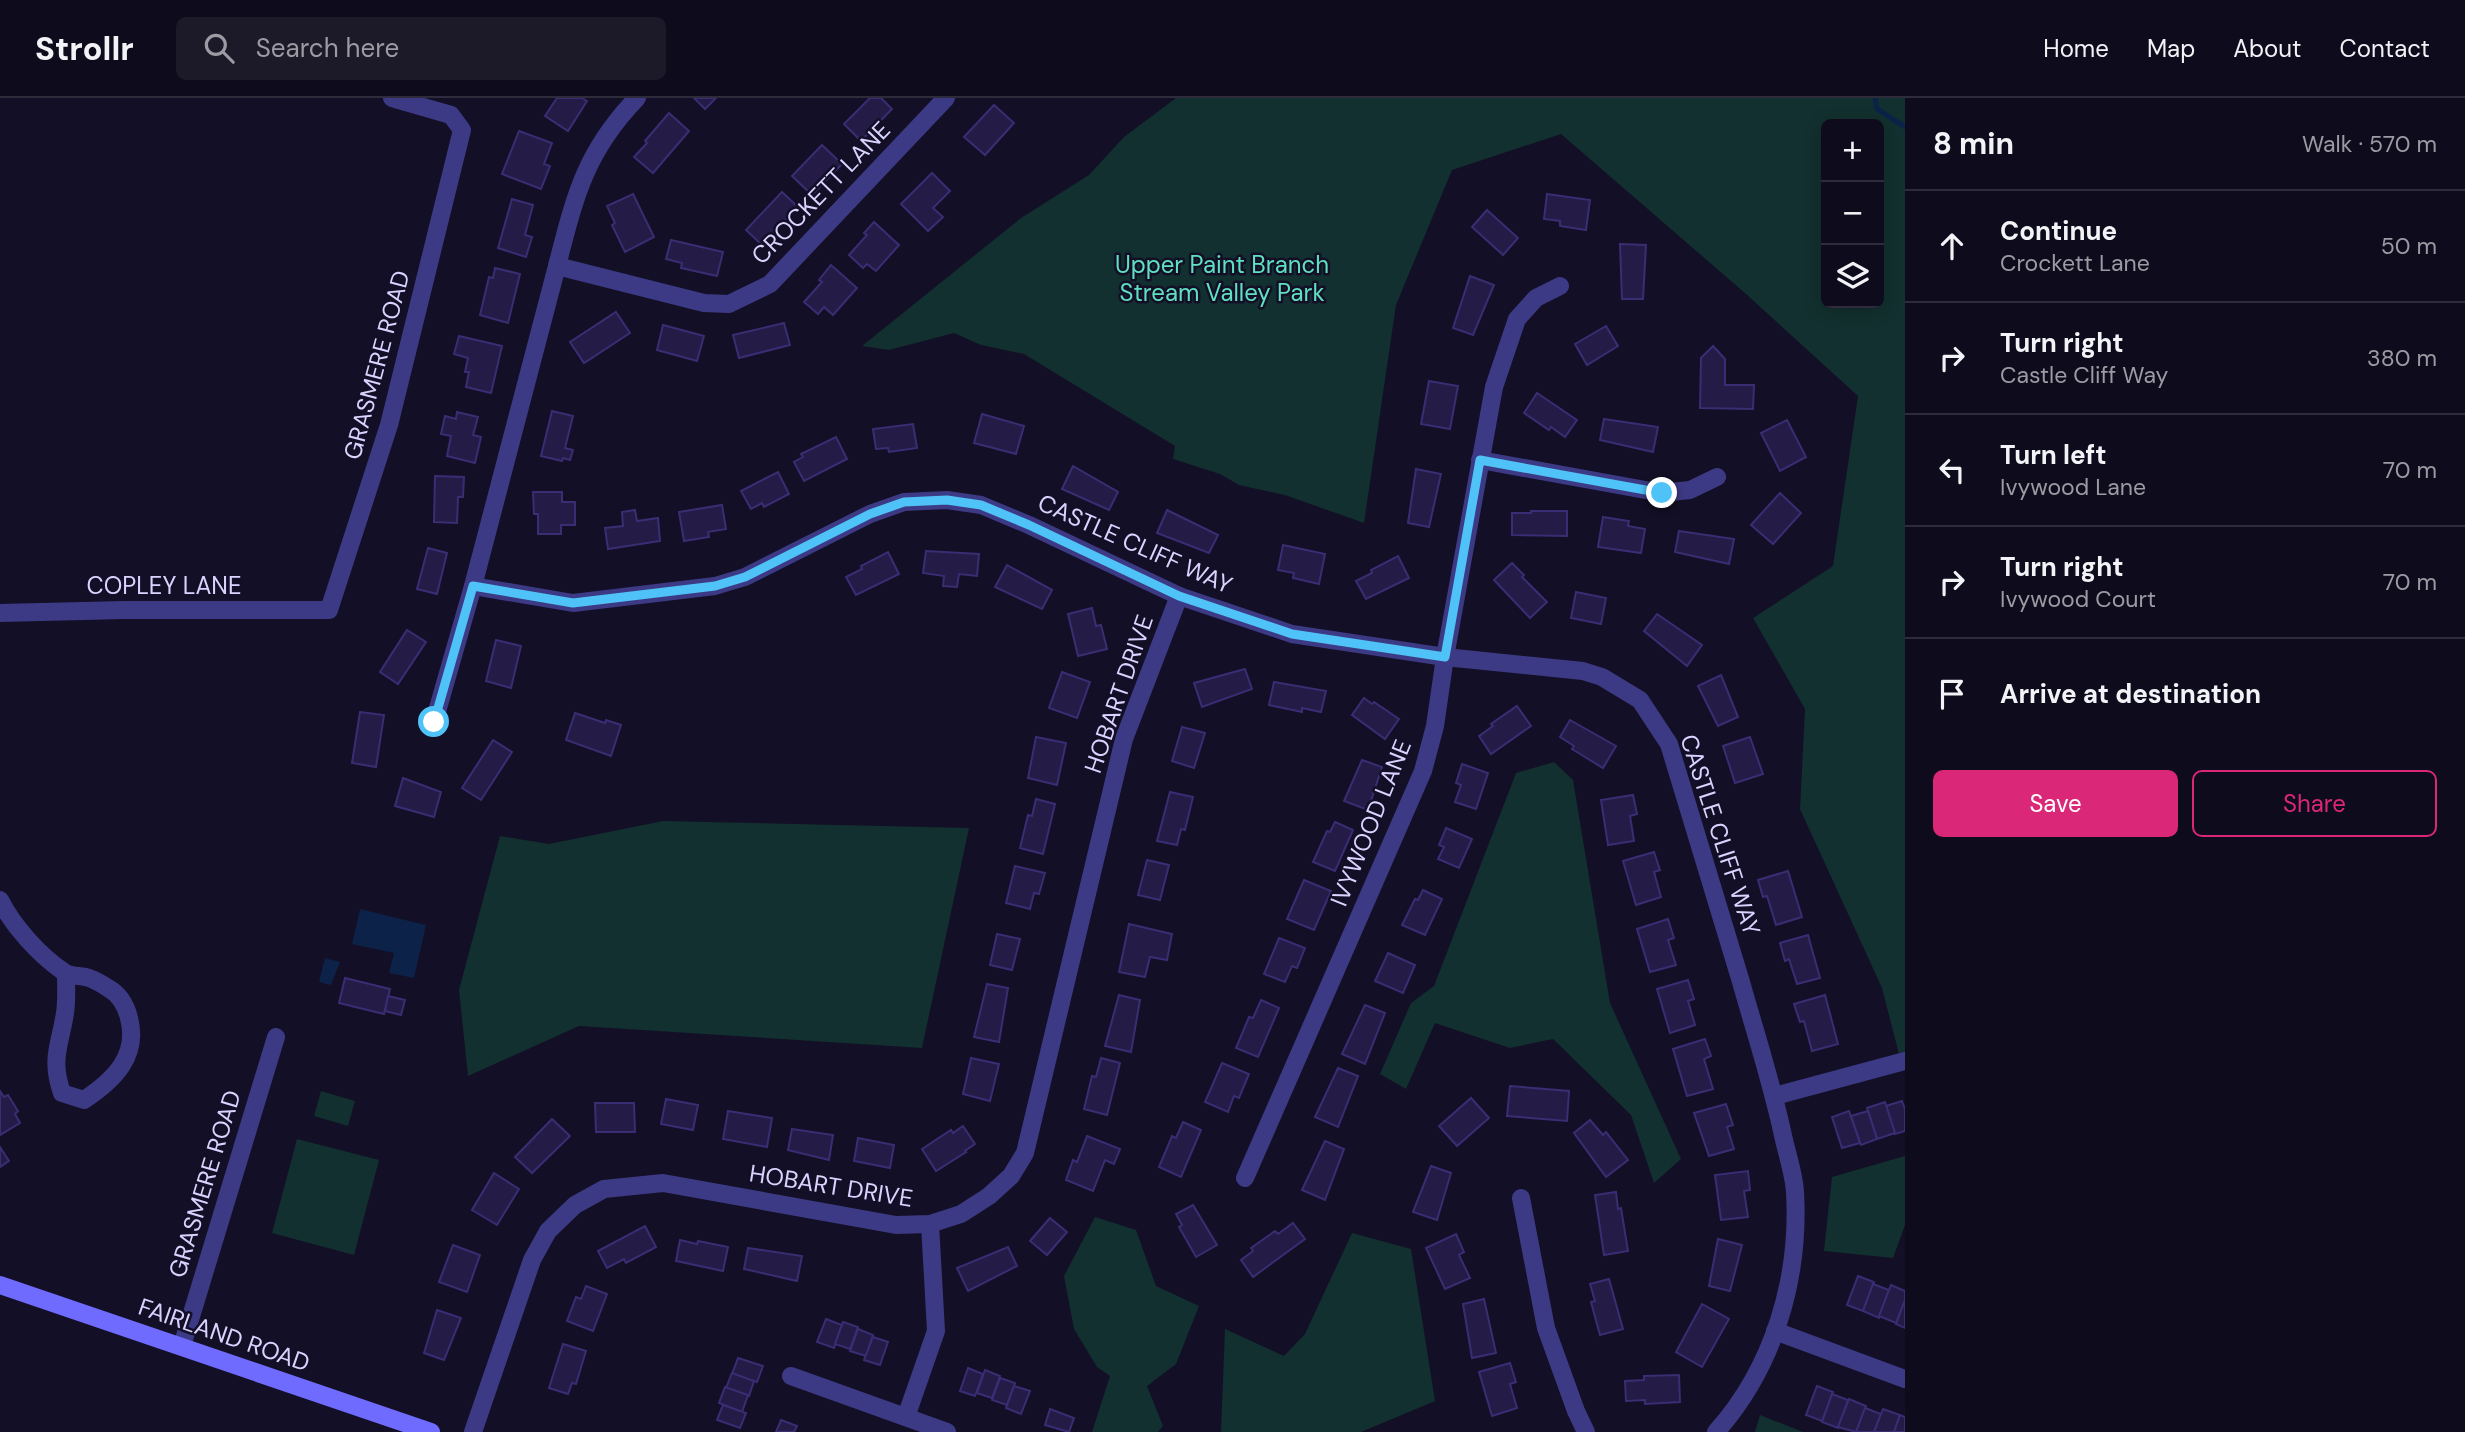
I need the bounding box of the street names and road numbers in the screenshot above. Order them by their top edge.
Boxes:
street label: CROCKETT LANE [745,115,897,271]
street label: GRASMERE ROAD [336,267,417,463]
street label: CASTLE CLIFF WAY [1033,487,1237,600]
street label: COPLEY LANE [87,570,241,601]
street label: HOBART DRIVE [1077,611,1160,777]
street label: CASTLE CLIFF WAY [1673,730,1768,939]
street label: IVYWOOD LANE [1323,735,1418,911]
street label: GRASMERE ROAD [161,1086,248,1281]
street label: HOBART DRIVE [747,1157,915,1214]
street label: FAIRLAND ROAD [134,1291,314,1378]

